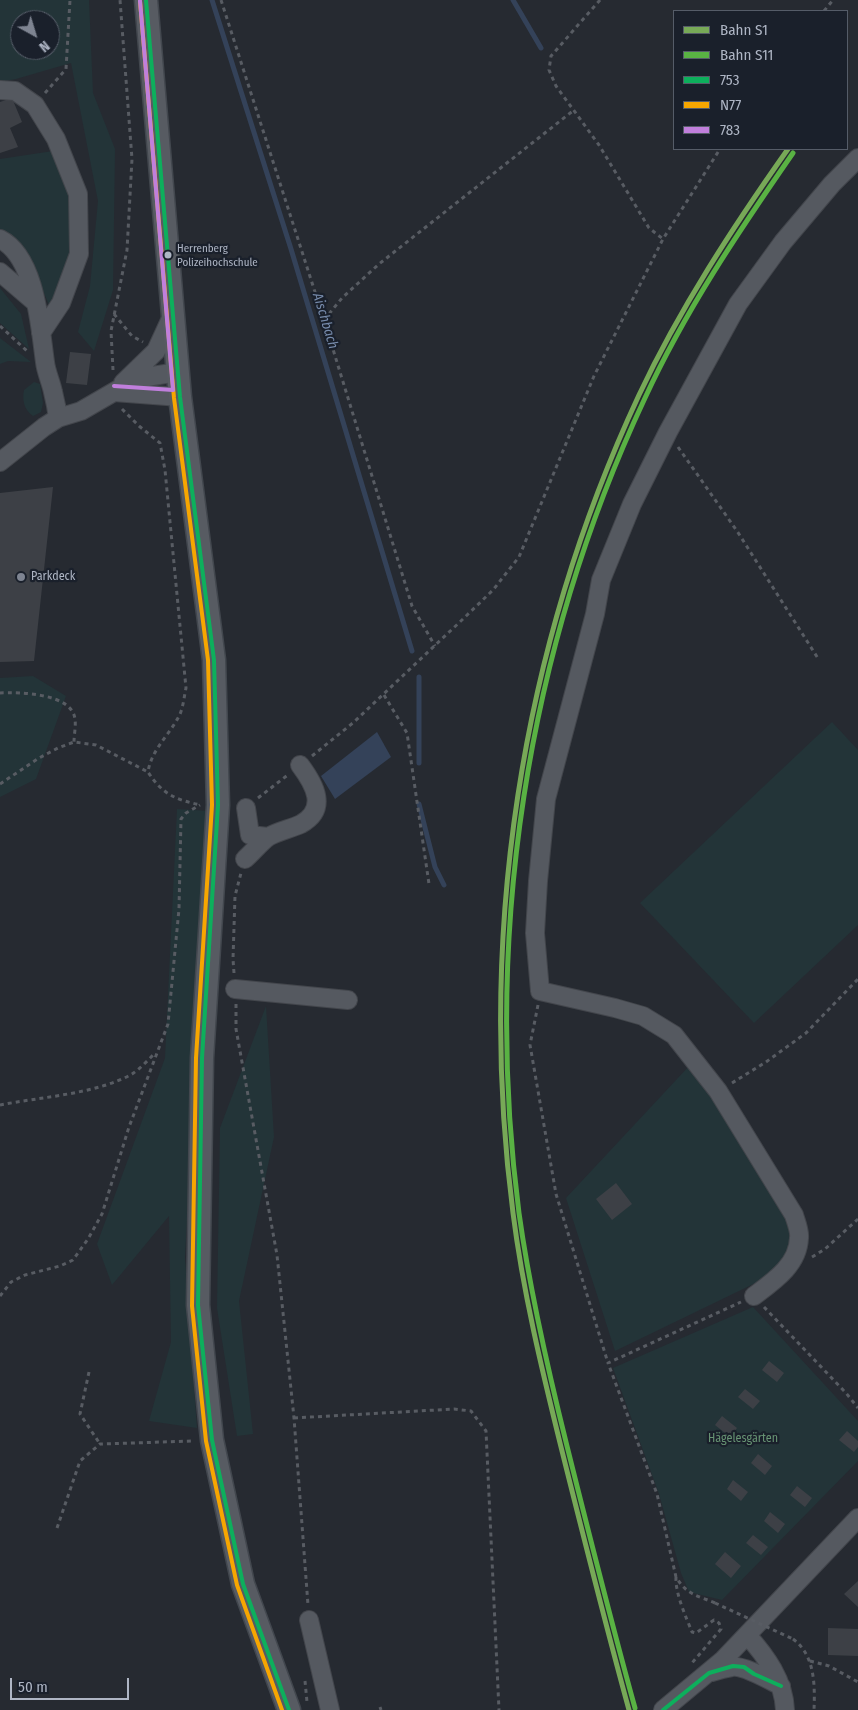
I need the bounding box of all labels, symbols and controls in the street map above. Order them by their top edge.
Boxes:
north arrow [10,10,60,60]
legend [673,10,848,150]
text: Bahn S1 [720,21,768,39]
text: N [36,37,53,56]
text: Bahn S11 [720,46,773,64]
text: 753 [720,71,739,89]
text: N77 [720,96,741,114]
text: 783 [720,121,740,139]
place label: Herrenberg Polizeihochschule [177,242,258,268]
marker: Herrenberg Polizeihochschule [163,250,173,260]
water label: Aischbach [308,291,342,351]
place label: Parkdeck [31,570,75,584]
marker: Parkdeck [15,571,27,583]
park label: Hägelesgärten [708,1432,778,1446]
scale bar [12,1668,131,1700]
text: 50 m [18,1678,48,1696]

